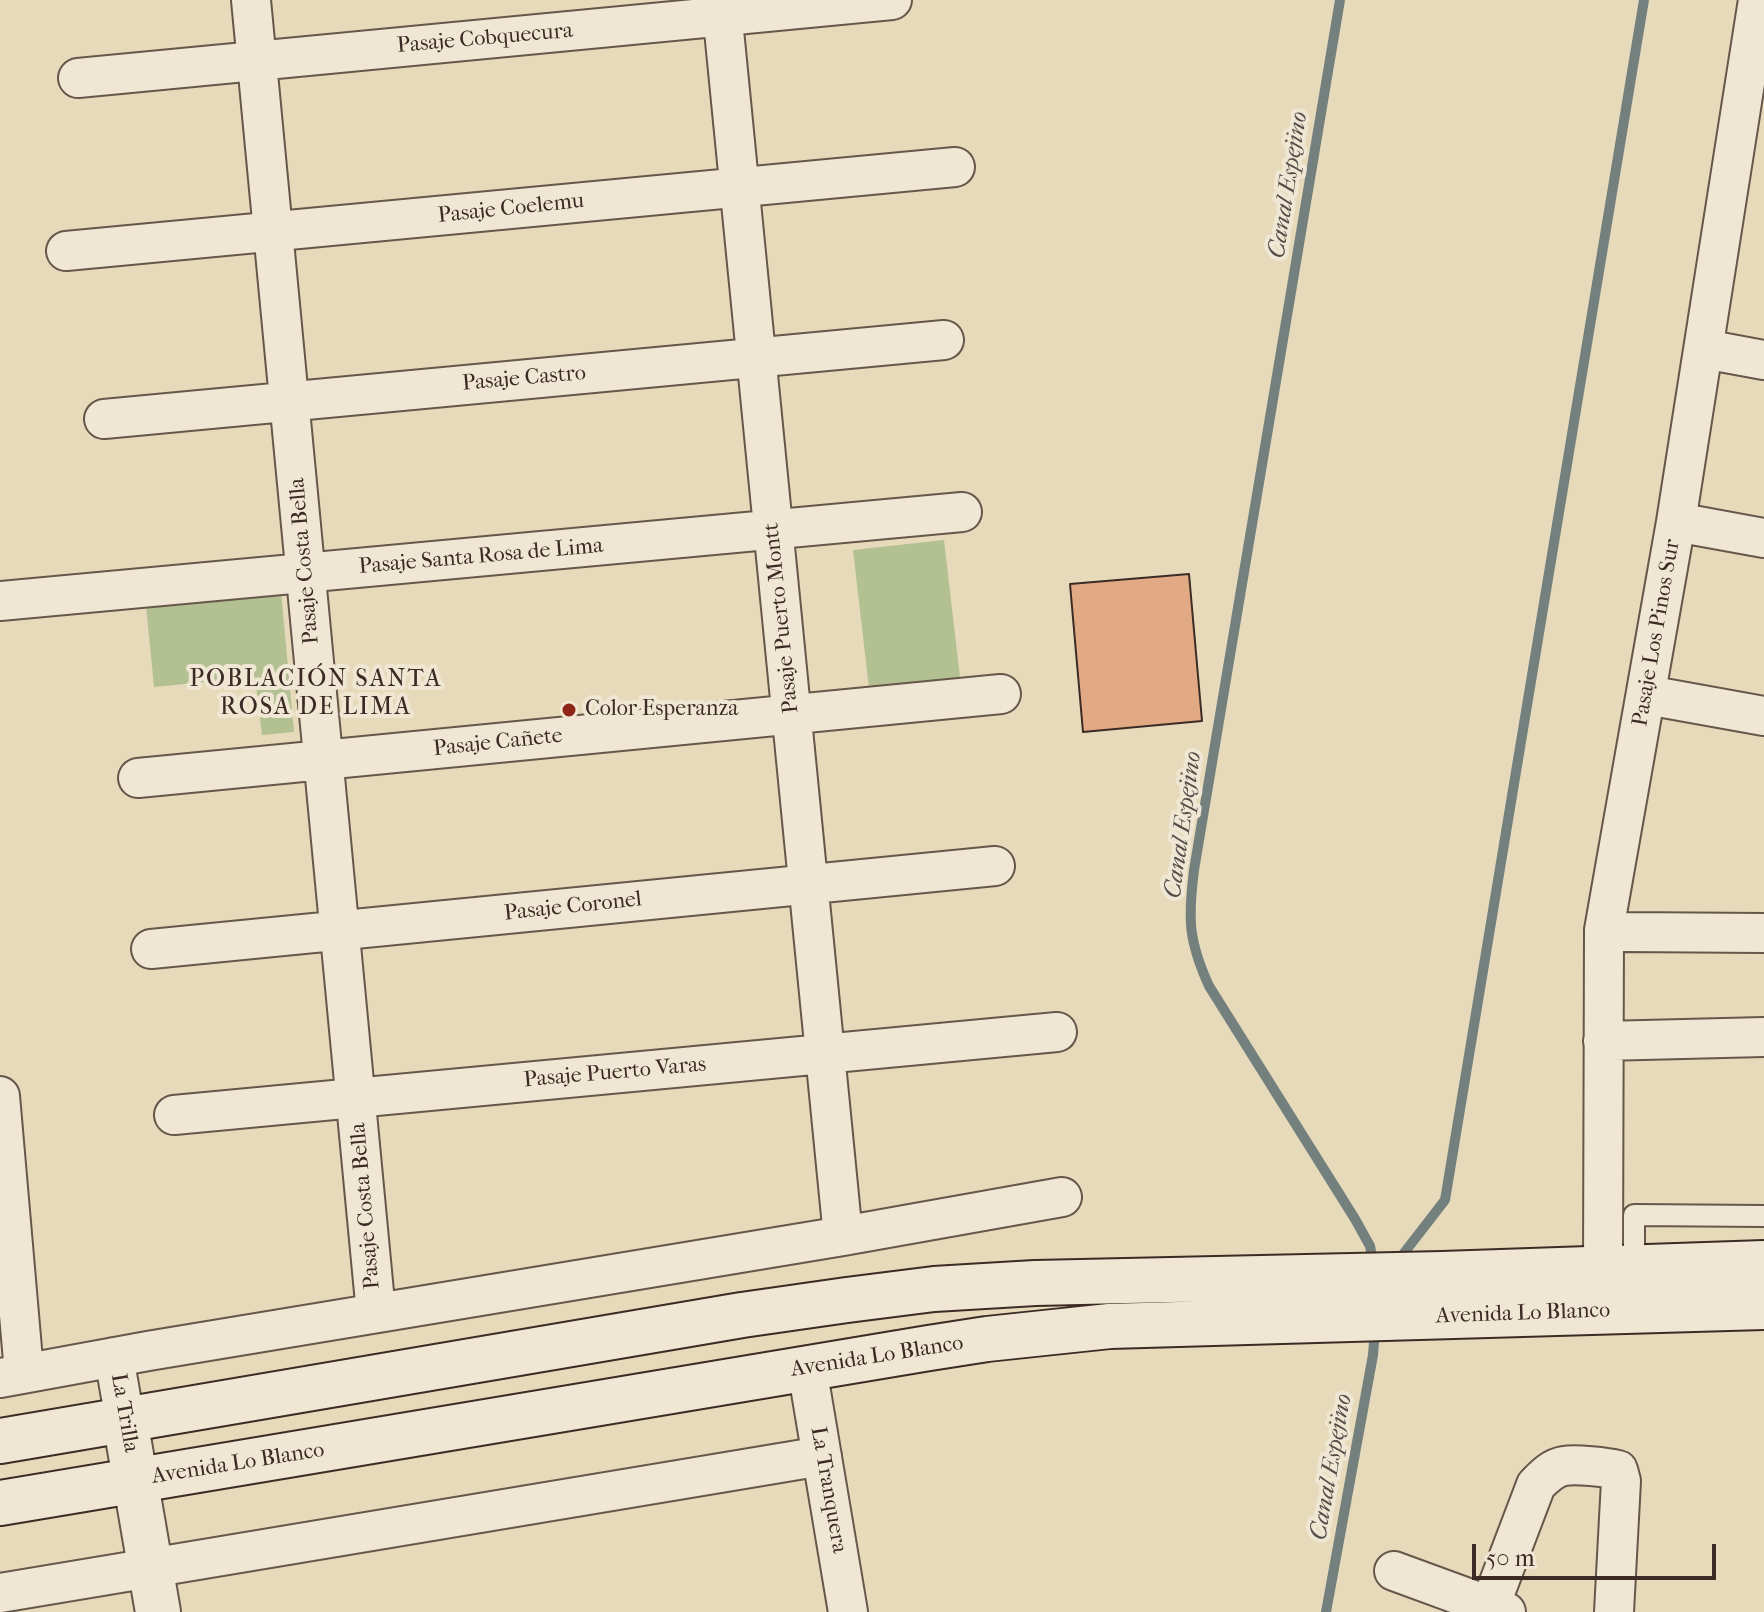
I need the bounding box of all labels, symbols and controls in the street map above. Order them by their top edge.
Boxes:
street label: Pasaje Cobquecura [396,18,574,60]
water label: Canal Espejino [1263,110,1315,260]
street label: Pasaje Coelemu [437,188,585,230]
street label: Pasaje Castro [461,360,587,398]
street label: Pasaje Costa Bella [285,477,325,645]
street label: Pasaje Puerto Montt [759,521,805,715]
street label: Pasaje Santa Rosa de Lima [358,533,604,581]
street label: Pasaje Los Pinos Sur [1628,537,1686,729]
district label: POBLACIÓN SANTA ROSA DE LIMA [189,666,443,722]
place label: Color Esperanza [585,697,738,723]
marker: Color Esperanza [560,701,578,719]
street label: Pasaje Cañete [432,723,564,763]
water label: Canal Espejino [1159,750,1209,900]
street label: Pasaje Coronel [503,887,643,927]
street label: Pasaje Puerto Varas [523,1052,707,1094]
street label: Pasaje Costa Bella [346,1122,386,1290]
street label: Avenida Lo Blanco [1435,1298,1611,1330]
street label: Avenida Lo Blanco [789,1330,965,1384]
street label: La Trilla [104,1371,144,1455]
water label: Canal Espejino [1305,1392,1359,1542]
street label: La Tranquera [804,1425,852,1555]
street label: Avenida Lo Blanco [150,1437,326,1491]
scale bar [1476,1528,1720,1578]
text: 50 m [1486,1544,1535,1572]

